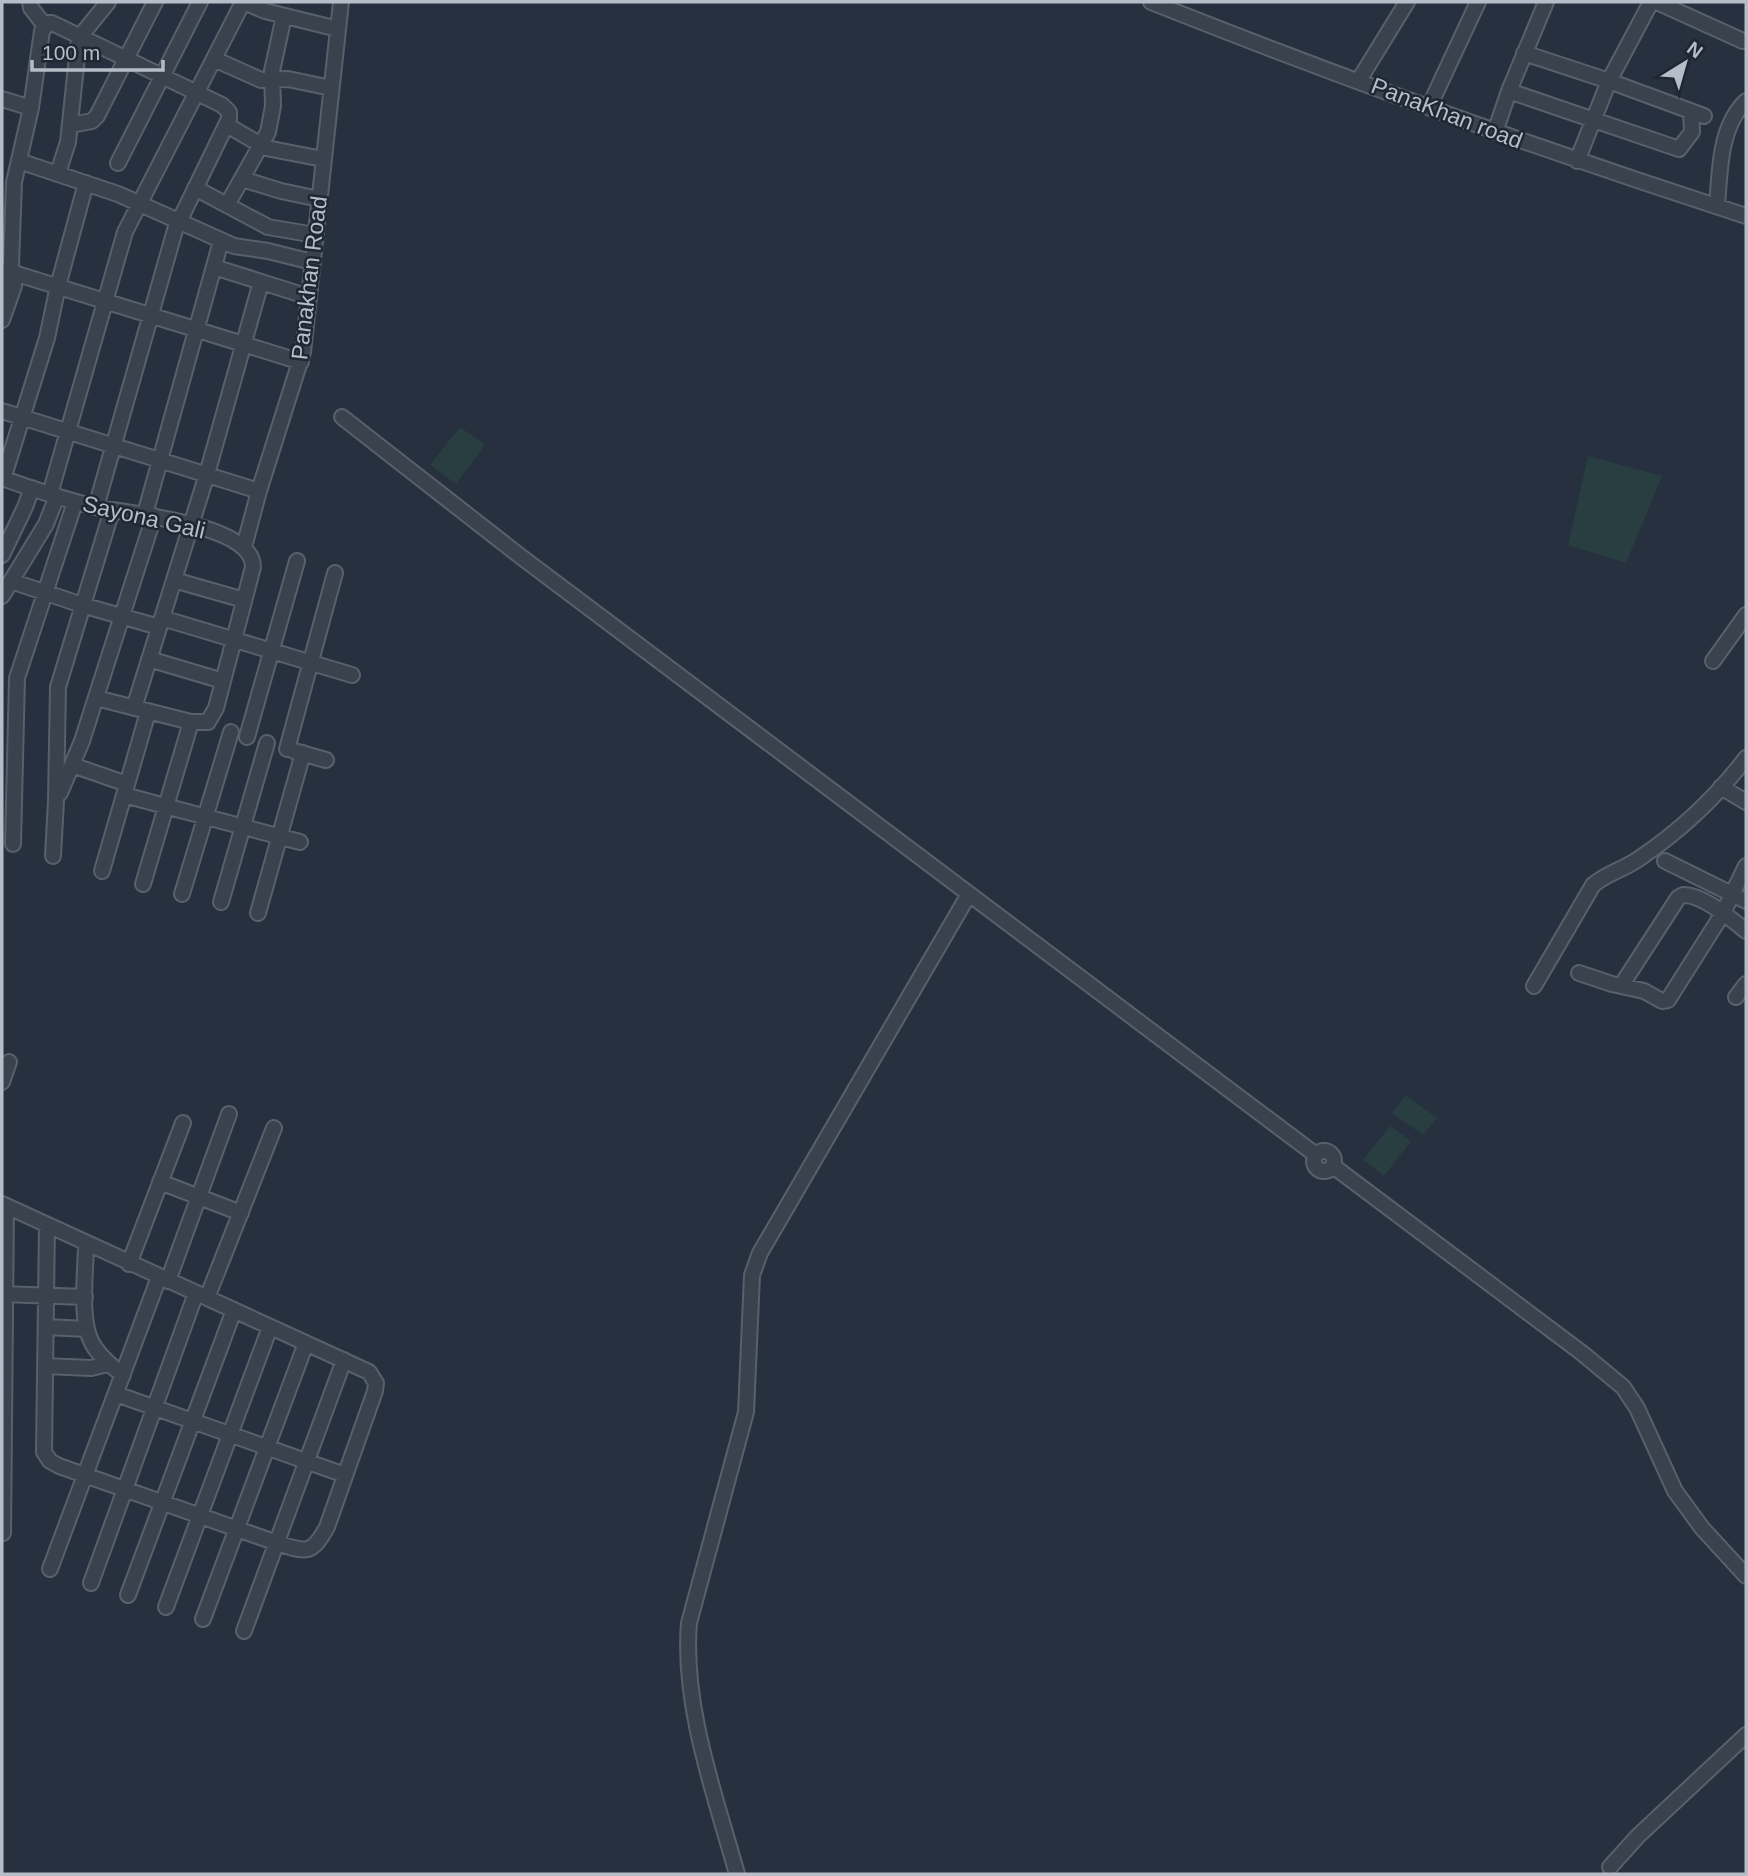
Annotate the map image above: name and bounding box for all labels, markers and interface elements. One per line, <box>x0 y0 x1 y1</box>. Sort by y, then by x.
scale bar <box>32 28 163 72</box>
north arrow <box>1650 28 1720 98</box>
text: N <box>1683 37 1707 62</box>
text: 100 m <box>42 41 100 64</box>
street label: PanaKhan road <box>1368 72 1526 154</box>
street label: Panakhan Road <box>286 195 332 361</box>
street label: Sayona Gali <box>80 490 208 544</box>

